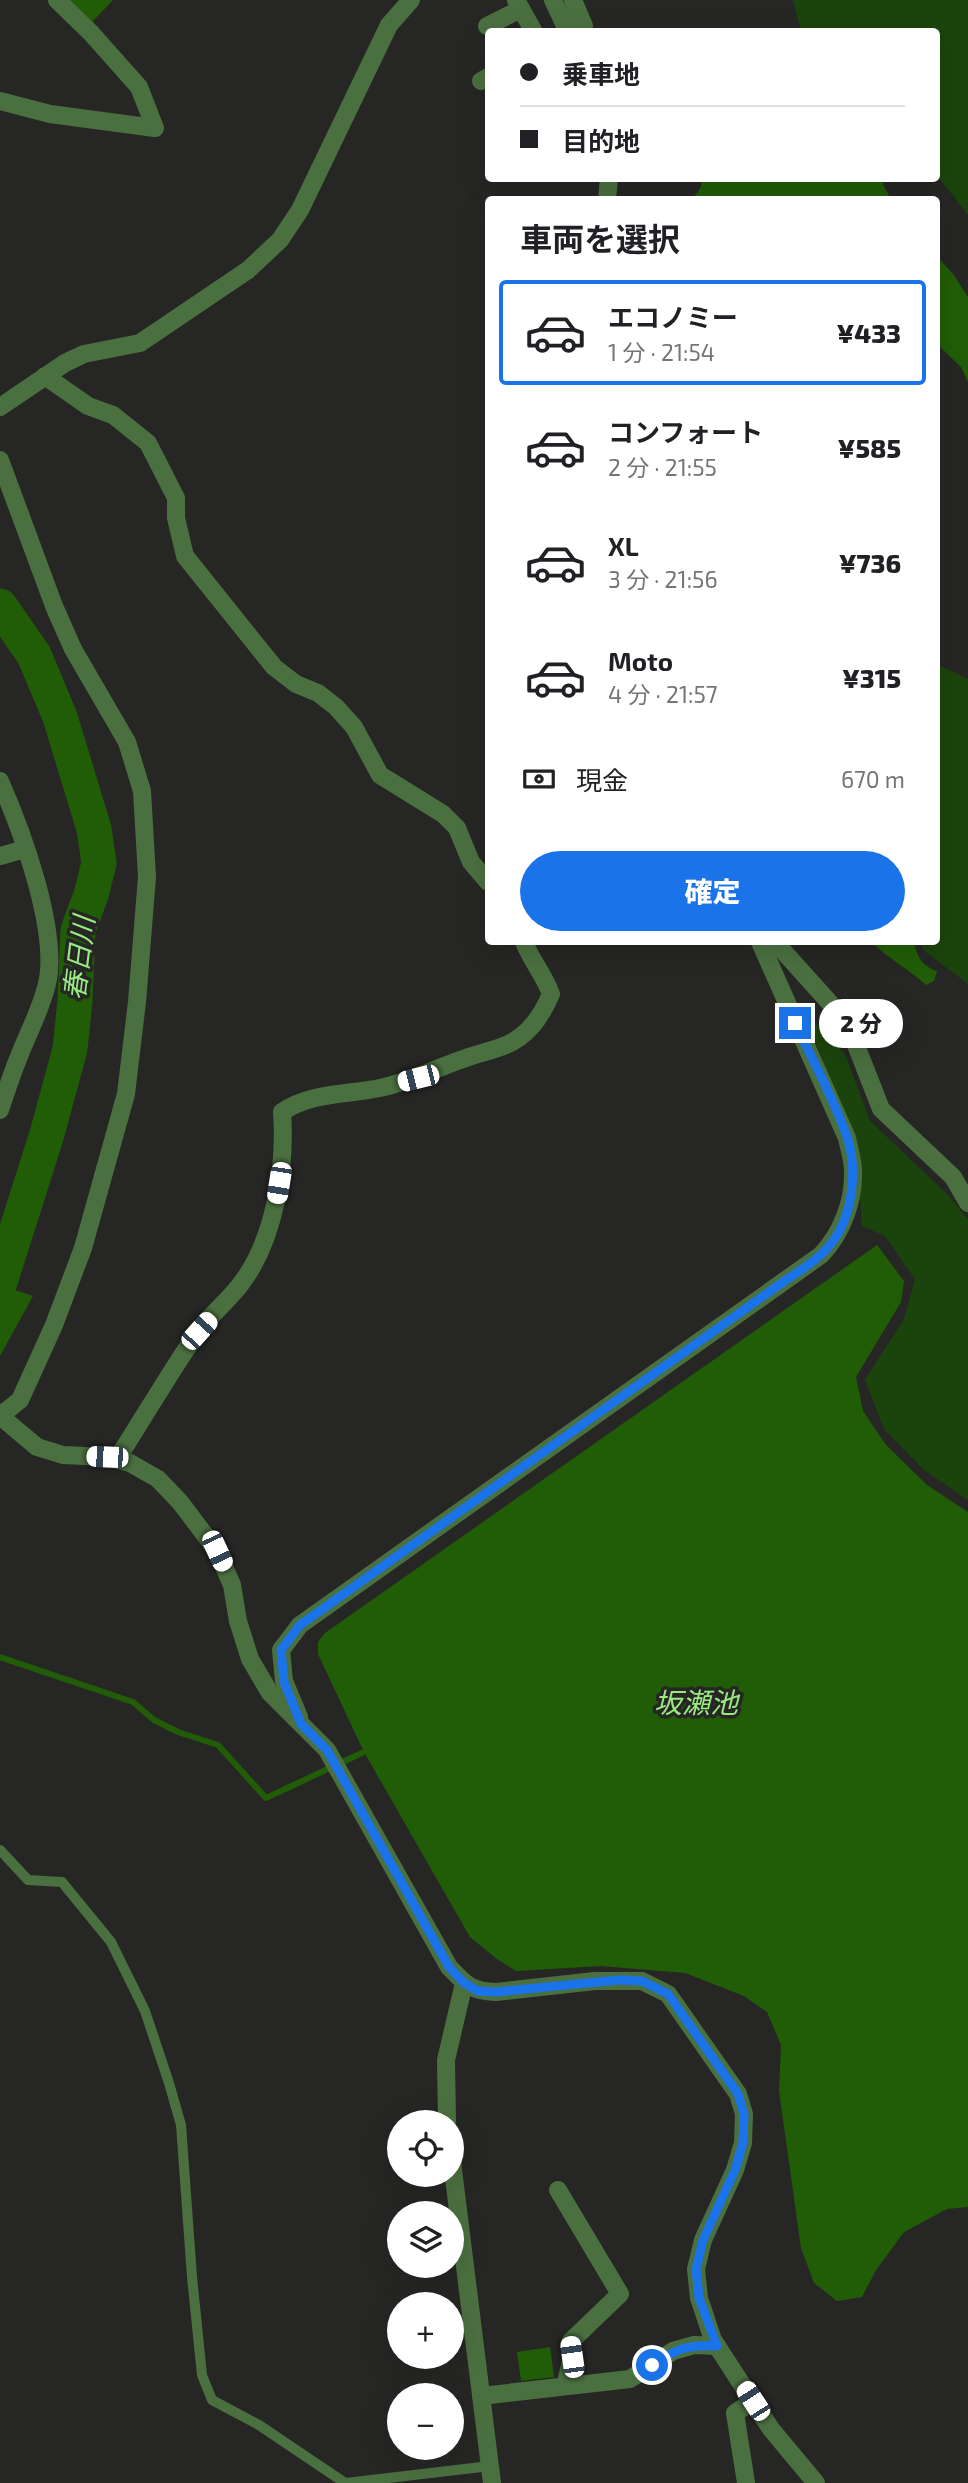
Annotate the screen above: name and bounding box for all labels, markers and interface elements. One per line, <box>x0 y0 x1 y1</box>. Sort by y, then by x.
text: 乗車地 <box>562 58 640 89</box>
text: 目的地 <box>562 125 640 156</box>
text: 車両を選択 <box>520 219 680 257</box>
icon: car <box>524 301 587 364</box>
text: エコノミー <box>608 301 738 332</box>
text: ¥433 <box>836 317 901 348</box>
text: 1 分 · 21:54 <box>608 338 715 366</box>
icon: car <box>524 416 587 479</box>
text: コンフォート <box>608 416 763 447</box>
text: ¥585 <box>837 432 901 463</box>
text: 2 分 · 21:55 <box>608 453 717 481</box>
text: XL <box>608 530 639 561</box>
icon: car <box>524 531 587 594</box>
text: ¥736 <box>839 547 901 578</box>
text: 3 分 · 21:56 <box>608 565 718 593</box>
text: Moto <box>608 645 673 676</box>
icon: car <box>524 646 587 709</box>
text: ¥315 <box>842 662 901 693</box>
text: 4 分 · 21:57 <box>608 680 718 708</box>
icon: cash <box>520 760 558 798</box>
text: 現金 <box>576 764 628 795</box>
text: 670 m <box>841 765 905 793</box>
button: 確定 <box>520 851 905 931</box>
water label: 春日川 <box>56 911 100 1002</box>
callout: 2 分 <box>820 998 903 1048</box>
route end <box>779 1007 811 1039</box>
text: 2 分 <box>840 1009 882 1037</box>
car <box>396 1063 441 1093</box>
car <box>266 1161 293 1205</box>
car <box>178 1308 221 1354</box>
car <box>86 1446 129 1468</box>
car <box>199 1528 236 1574</box>
water label: 坂瀬池 <box>654 1685 741 1719</box>
map controls <box>387 2110 464 2460</box>
button: locate <box>387 2110 464 2187</box>
button: layers <box>387 2201 464 2278</box>
button: + <box>387 2292 464 2369</box>
car <box>559 2335 586 2379</box>
route start <box>636 2349 668 2381</box>
car <box>733 2378 774 2424</box>
button: − <box>387 2383 464 2460</box>

